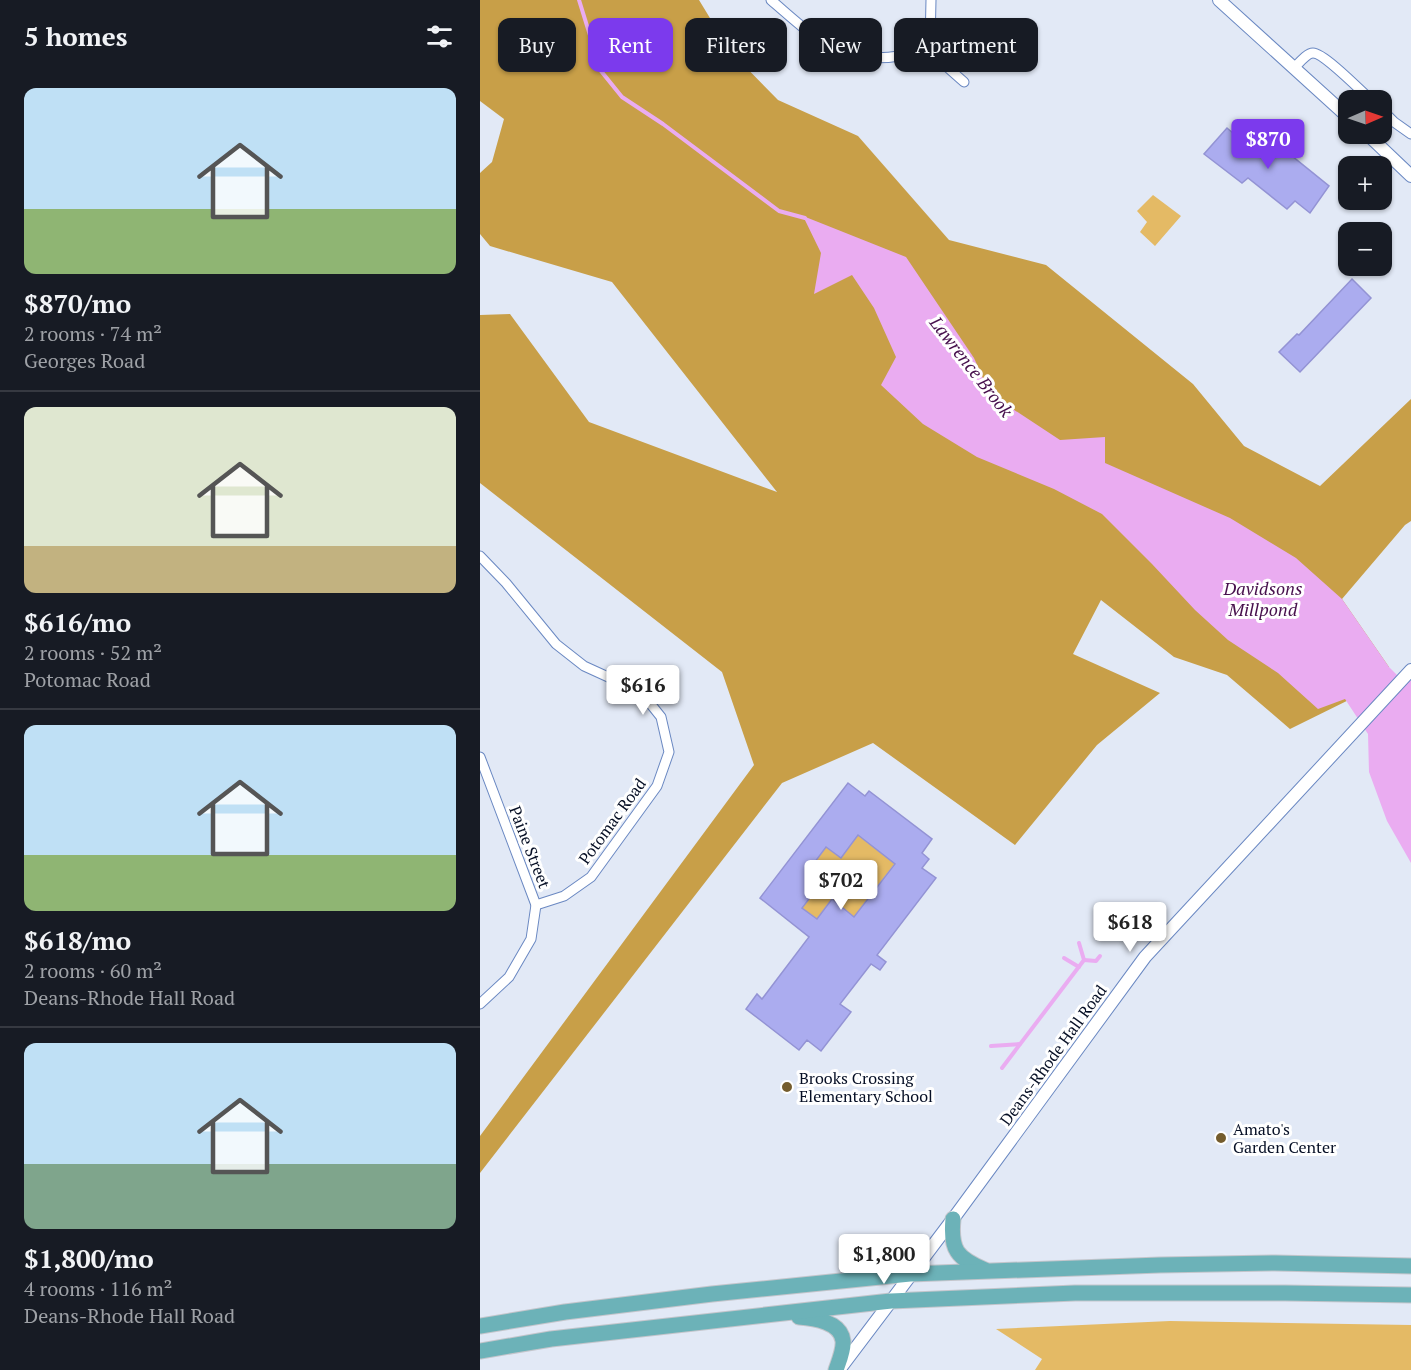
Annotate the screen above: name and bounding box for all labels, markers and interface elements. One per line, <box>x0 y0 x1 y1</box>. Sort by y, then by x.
chip: Buy <box>498 18 576 72</box>
chip: Rent <box>588 18 673 72</box>
chip: Filters <box>685 18 787 72</box>
chip: New <box>799 18 882 72</box>
chip: Apartment <box>894 18 1038 72</box>
text: 5 homes <box>24 19 128 53</box>
icon: filters <box>423 20 456 53</box>
north arrow <box>1338 90 1392 144</box>
map controls <box>1338 90 1392 276</box>
pin: $870 <box>1232 119 1304 170</box>
text: $870 <box>1245 125 1291 152</box>
icon: home <box>186 127 294 235</box>
button: + <box>1338 156 1392 210</box>
button: − <box>1338 222 1392 276</box>
text: $870/mo <box>24 286 131 320</box>
water label: Lawrence Brook <box>924 310 1019 422</box>
text: 2 rooms · 74 m² <box>24 320 162 347</box>
text: Georges Road <box>24 347 145 374</box>
icon: home <box>186 446 294 554</box>
water label: Davidsons Millpond <box>1222 576 1303 621</box>
text: $616/mo <box>24 605 131 639</box>
text: 2 rooms · 52 m² <box>24 639 162 666</box>
pin: $616 <box>607 665 679 716</box>
text: Potomac Road <box>24 666 151 693</box>
text: $616 <box>620 671 666 698</box>
icon: home <box>186 764 294 872</box>
street label: Potomac Road <box>573 773 651 869</box>
street label: Paine Street <box>504 803 556 891</box>
pin: $702 <box>805 860 877 911</box>
text: $702 <box>818 866 864 893</box>
pin: $618 <box>1094 902 1166 953</box>
text: $618 <box>1107 908 1153 935</box>
text: $618/mo <box>24 923 131 957</box>
text: 2 rooms · 60 m² <box>24 957 162 984</box>
street label: Deans-Rhode Hall Road <box>994 980 1112 1130</box>
text: Deans-Rhode Hall Road <box>24 984 235 1011</box>
place label: Brooks Crossing Elementary School <box>799 1067 933 1107</box>
marker: Brooks Crossing Elementary School <box>780 1080 794 1094</box>
icon: home <box>186 1082 294 1190</box>
place label: Amato's Garden Center <box>1233 1118 1337 1158</box>
marker: Amato's Garden Center <box>1214 1131 1228 1145</box>
pin: $1,800 <box>835 1234 933 1285</box>
text: $1,800 <box>853 1240 915 1267</box>
text: $1,800/mo <box>24 1241 154 1275</box>
text: 4 rooms · 116 m² <box>24 1275 172 1302</box>
text: Deans-Rhode Hall Road <box>24 1302 235 1329</box>

